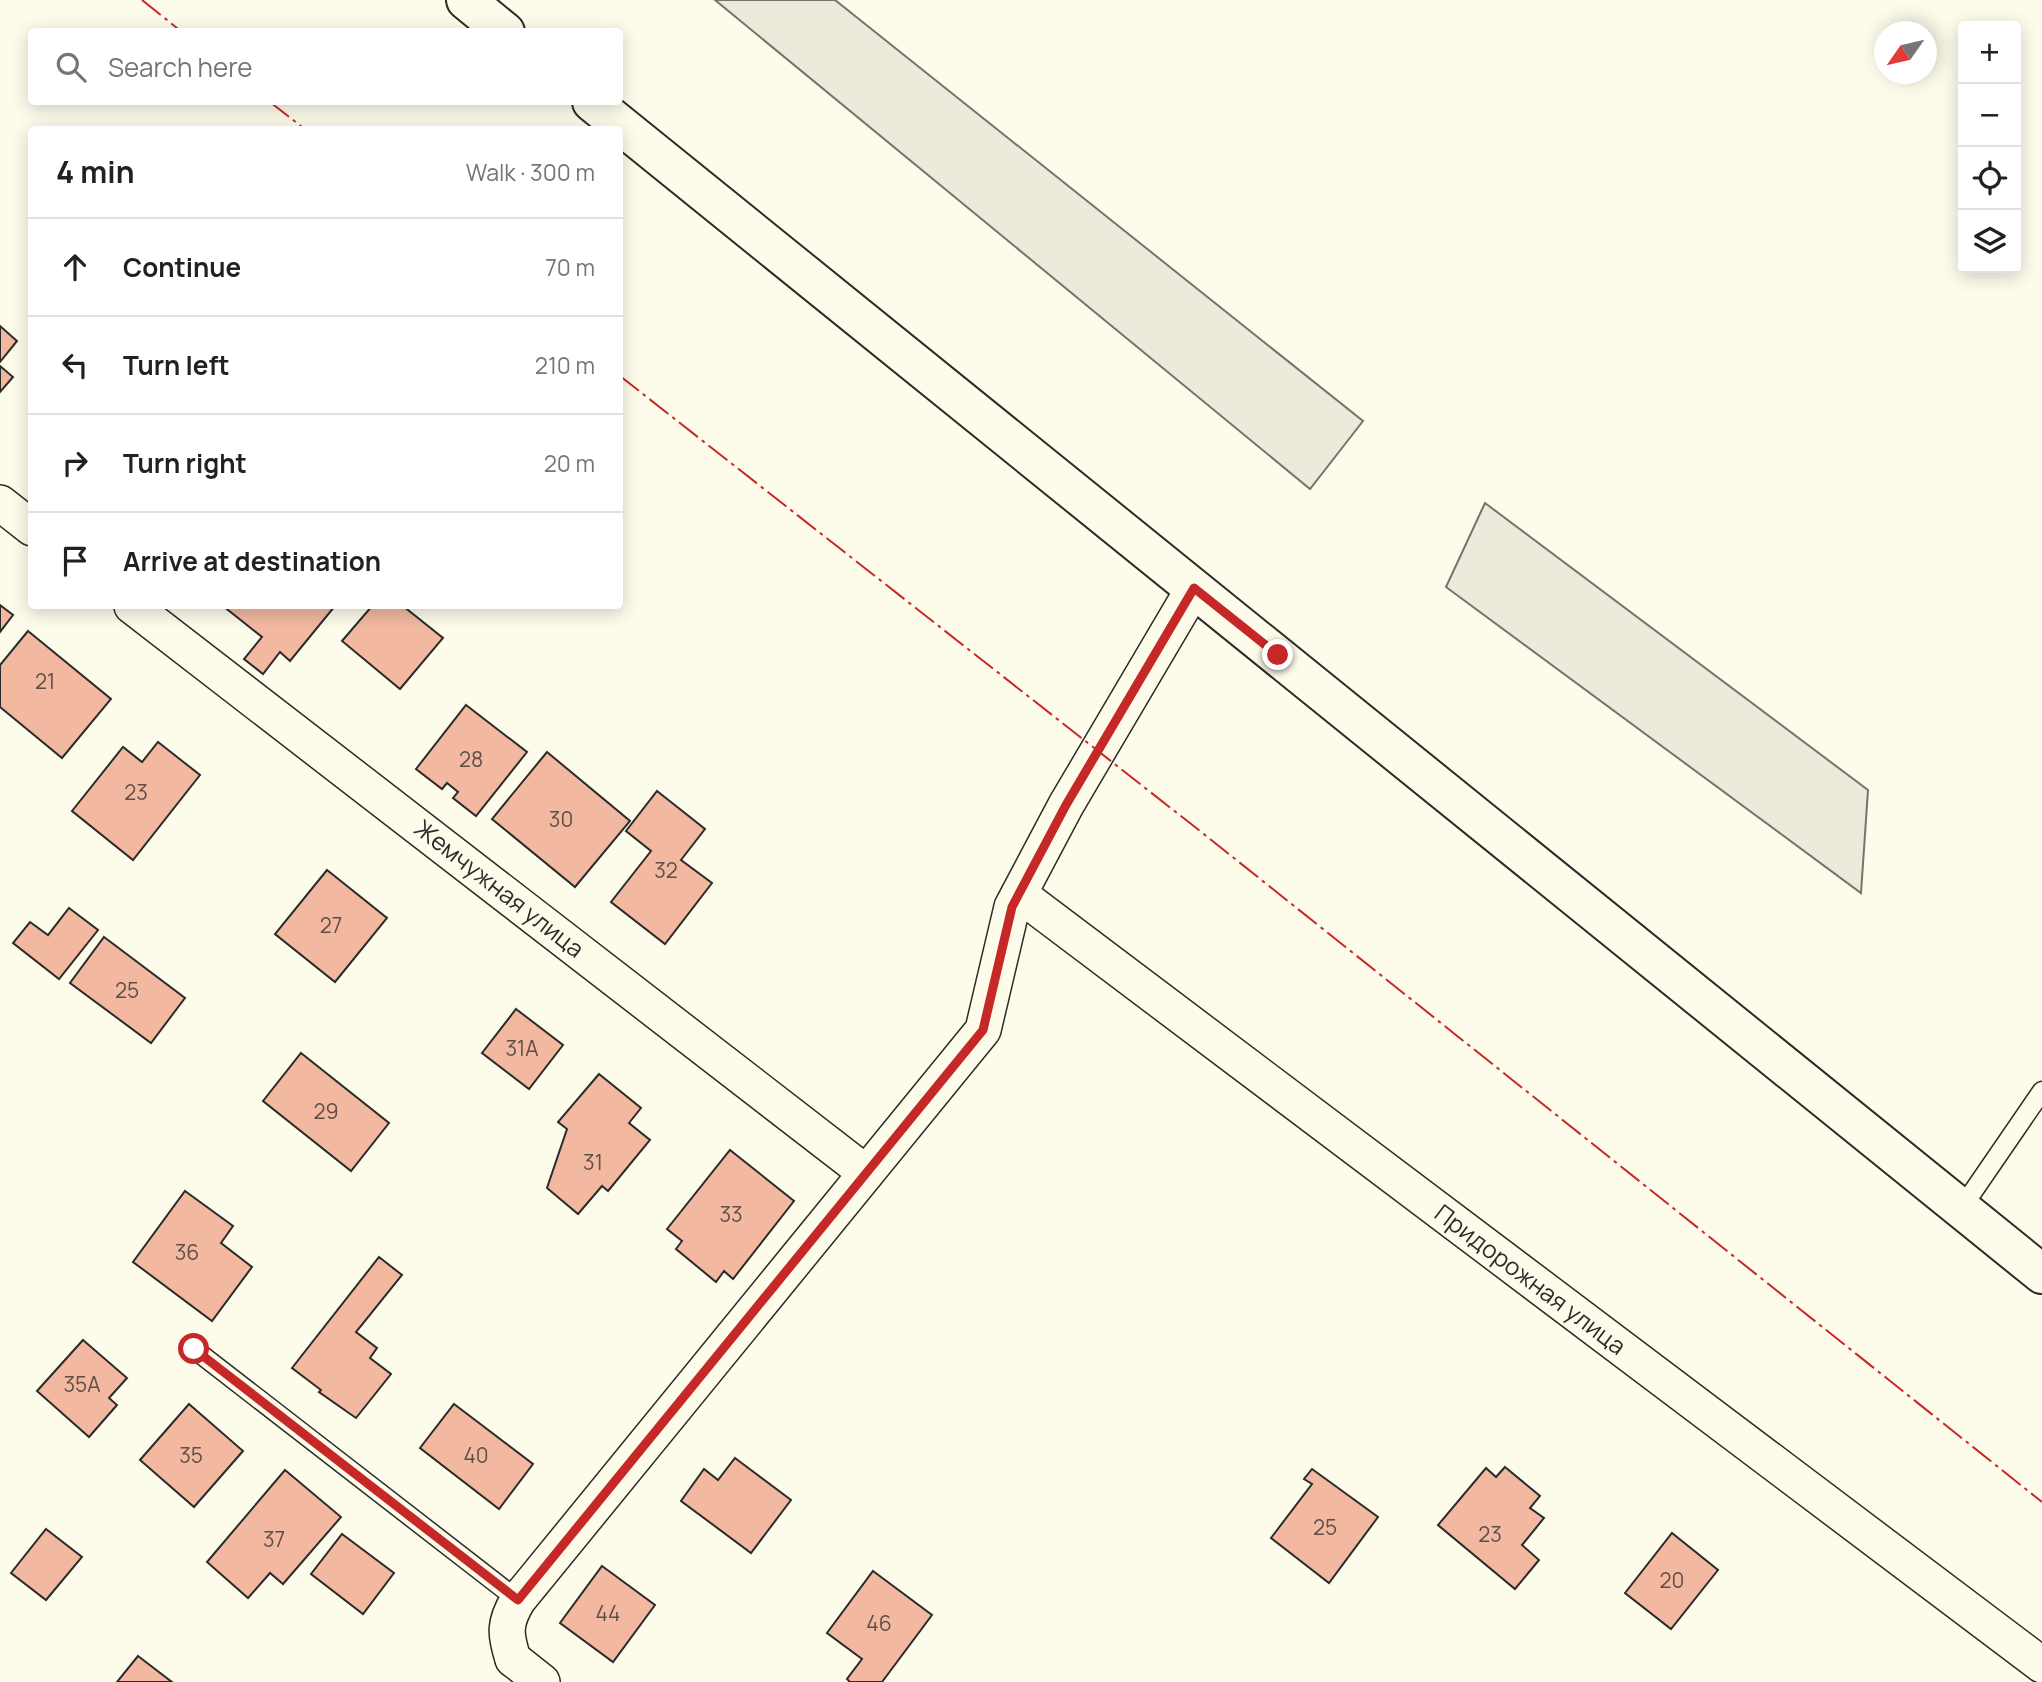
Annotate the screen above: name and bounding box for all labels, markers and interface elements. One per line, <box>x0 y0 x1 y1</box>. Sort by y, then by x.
north arrow <box>1874 21 1937 84</box>
map controls <box>1958 21 2021 273</box>
button: + <box>1958 21 2021 84</box>
search box <box>28 28 623 105</box>
icon: search <box>52 48 90 86</box>
text: Search here <box>108 49 253 85</box>
button: − <box>1958 84 2021 147</box>
button: locate <box>1958 147 2021 210</box>
text: 4 min <box>56 151 134 192</box>
text: Walk · 300 m <box>466 156 595 188</box>
button: layers <box>1958 210 2021 273</box>
icon: ahead <box>56 248 94 286</box>
text: Continue <box>123 249 241 285</box>
text: 70 m <box>545 251 595 283</box>
icon: left <box>56 346 94 384</box>
text: Turn left <box>123 347 230 383</box>
text: 210 m <box>535 349 595 381</box>
icon: right <box>56 444 94 482</box>
text: Turn right <box>123 445 247 481</box>
text: 20 m <box>544 447 595 479</box>
icon: arrive <box>56 542 94 580</box>
text: Arrive at destination <box>123 543 381 579</box>
route end <box>1262 639 1293 670</box>
house number: 21 <box>35 667 55 695</box>
house number: 28 <box>459 745 483 773</box>
house number: 23 <box>124 778 148 806</box>
house number: 30 <box>549 805 573 833</box>
street label: Жемчужная улица <box>408 811 592 964</box>
house number: 32 <box>654 856 678 884</box>
house number: 27 <box>320 911 342 939</box>
house number: 25 <box>115 976 139 1004</box>
house number: 31А <box>505 1034 539 1062</box>
house number: 29 <box>313 1097 339 1125</box>
house number: 31 <box>583 1148 603 1176</box>
street label: Придорожная улица <box>1429 1196 1633 1362</box>
house number: 33 <box>719 1200 743 1228</box>
house number: 36 <box>175 1238 199 1266</box>
route start <box>178 1333 209 1364</box>
house number: 35А <box>63 1370 101 1398</box>
house number: 35 <box>179 1441 203 1469</box>
house number: 40 <box>463 1441 489 1469</box>
house number: 25 <box>1313 1513 1337 1541</box>
house number: 23 <box>1478 1520 1502 1548</box>
house number: 37 <box>263 1525 285 1553</box>
house number: 20 <box>1660 1566 1684 1594</box>
house number: 44 <box>596 1599 620 1627</box>
house number: 46 <box>866 1609 892 1637</box>

